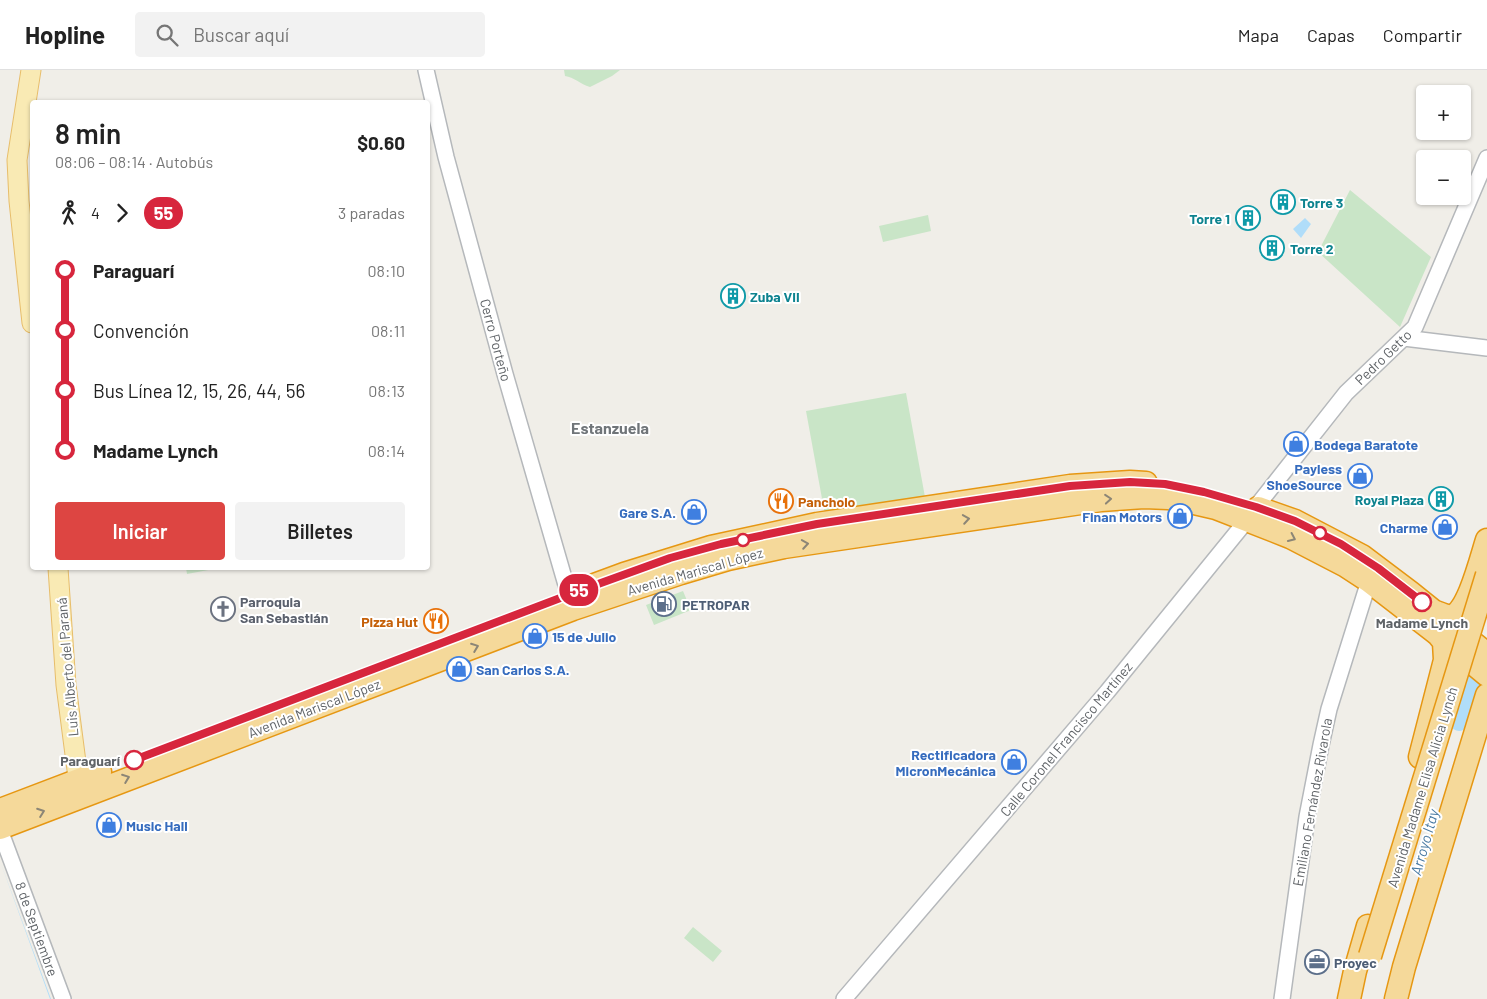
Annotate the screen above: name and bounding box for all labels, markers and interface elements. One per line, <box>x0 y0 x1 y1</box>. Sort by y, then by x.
search box <box>135 12 485 57</box>
text: Hopline <box>25 20 105 49</box>
icon: search <box>153 21 181 49</box>
text: Buscar aquí <box>193 23 289 46</box>
text: Mapa <box>1238 24 1279 46</box>
text: Capas <box>1307 24 1355 46</box>
text: Compartir <box>1383 24 1462 46</box>
map controls <box>1416 85 1471 205</box>
button: + <box>1416 85 1471 140</box>
text: 8 min <box>55 116 121 150</box>
text: $0.60 <box>357 131 405 154</box>
button: − <box>1416 150 1471 205</box>
text: 08:06 – 08:14 · Autobús <box>55 152 213 171</box>
building icon: Torre 3 <box>1270 189 1296 215</box>
place label: Torre 3 <box>1300 194 1343 211</box>
icon: walk <box>55 199 83 227</box>
icon: forward <box>108 199 136 227</box>
text: 55 <box>154 202 173 224</box>
text: 4 <box>91 203 100 222</box>
text: 3 paradas <box>338 203 405 222</box>
building icon: Torre 1 <box>1235 205 1261 231</box>
place label: Torre 1 <box>1189 210 1230 227</box>
building icon: Torre 2 <box>1259 235 1285 261</box>
place label: Torre 2 <box>1290 240 1334 257</box>
text: Paraguarí <box>93 259 174 282</box>
text: 08:10 <box>368 261 405 280</box>
building icon: Zuba VII <box>720 283 746 309</box>
place label: Zuba VII <box>750 288 800 305</box>
street label: Cerro Porteño <box>477 297 515 383</box>
text: Convención <box>93 319 189 342</box>
text: 08:11 <box>371 321 405 340</box>
street label: Pedro Getto <box>1351 326 1415 388</box>
text: Bus Línea 12, 15, 26, 44, 56 <box>93 379 305 402</box>
text: 08:13 <box>368 381 405 400</box>
district label: Estanzuela <box>571 418 649 437</box>
shop icon: Bodega Baratote <box>1283 431 1309 457</box>
place label: Bodega Baratote <box>1314 436 1419 453</box>
text: Madame Lynch <box>93 439 218 462</box>
text: 08:14 <box>368 441 405 460</box>
place label: Payless ShoeSource <box>1267 460 1342 493</box>
shop icon: Payless ShoeSource <box>1347 463 1373 489</box>
building icon: Royal Plaza <box>1428 486 1454 512</box>
restaurant icon: Pancholo <box>768 488 794 514</box>
place label: Royal Plaza <box>1355 491 1424 508</box>
place label: Pancholo <box>798 493 856 510</box>
one-way arrow <box>1104 494 1112 505</box>
shop icon: Gare S.A. <box>681 499 707 525</box>
button: Iniciar <box>55 502 225 560</box>
button: Billetes <box>235 502 405 560</box>
shop icon: Finan Motors <box>1167 503 1193 529</box>
place label: Gare S.A. <box>619 504 676 521</box>
place label: Finan Motors <box>1082 508 1162 525</box>
shop icon: Charme <box>1432 514 1458 540</box>
one-way arrow <box>961 515 970 525</box>
place label: Charme <box>1380 519 1428 536</box>
unlabelled marker <box>1313 526 1327 540</box>
one-way arrow <box>1287 531 1296 542</box>
unlabelled marker <box>736 533 750 547</box>
one-way arrow <box>801 539 809 549</box>
street label: Avenida Mariscal López <box>625 543 765 599</box>
line badge: 55 <box>556 574 602 606</box>
text: 55 <box>569 579 589 601</box>
fuel station icon: PETROPAR <box>651 591 677 617</box>
marker: Madame Lynch <box>1412 592 1432 612</box>
place label: Parroquia San Sebastián <box>240 593 328 626</box>
church icon: Parroquia San Sebastián <box>210 596 236 622</box>
place label: PETROPAR <box>682 596 750 613</box>
street label: Luis Alberto del Paraná <box>52 597 82 737</box>
restaurant icon: Pizza Hut <box>423 608 449 634</box>
place label: Pizza Hut <box>361 613 418 630</box>
place label: Madame Lynch <box>1376 614 1468 631</box>
shop icon: 15 de Julio <box>522 623 548 649</box>
place label: 15 de Julio <box>552 628 616 645</box>
one-way arrow <box>470 643 479 653</box>
shop icon: San Carlos S.A. <box>446 656 472 682</box>
street label: Calle Coronel Francisco Martínez <box>996 658 1136 820</box>
place label: San Carlos S.A. <box>476 661 570 678</box>
street label: Avenida Mariscal López <box>245 675 383 741</box>
street label: Avenida Madame Elisa Alicia Lynch <box>1383 685 1461 889</box>
street label: Emiliano Fernández Rivarola <box>1289 717 1335 887</box>
place label: Rectificadora MicronMecánica <box>896 746 996 779</box>
shop icon: Rectificadora MicronMecánica <box>1001 749 1027 775</box>
marker: Paraguarí <box>124 750 144 770</box>
place label: Paraguarí <box>60 752 121 769</box>
one-way arrow <box>122 774 130 784</box>
water label: Arroyo Itay <box>1406 806 1442 877</box>
one-way arrow <box>36 808 45 818</box>
shop icon: Music Hall <box>96 812 122 838</box>
place label: Music Hall <box>126 817 188 834</box>
street label: 8 de Septiembre <box>12 879 62 979</box>
office icon: Proyec <box>1304 949 1330 975</box>
place label: Proyec <box>1334 954 1377 971</box>

